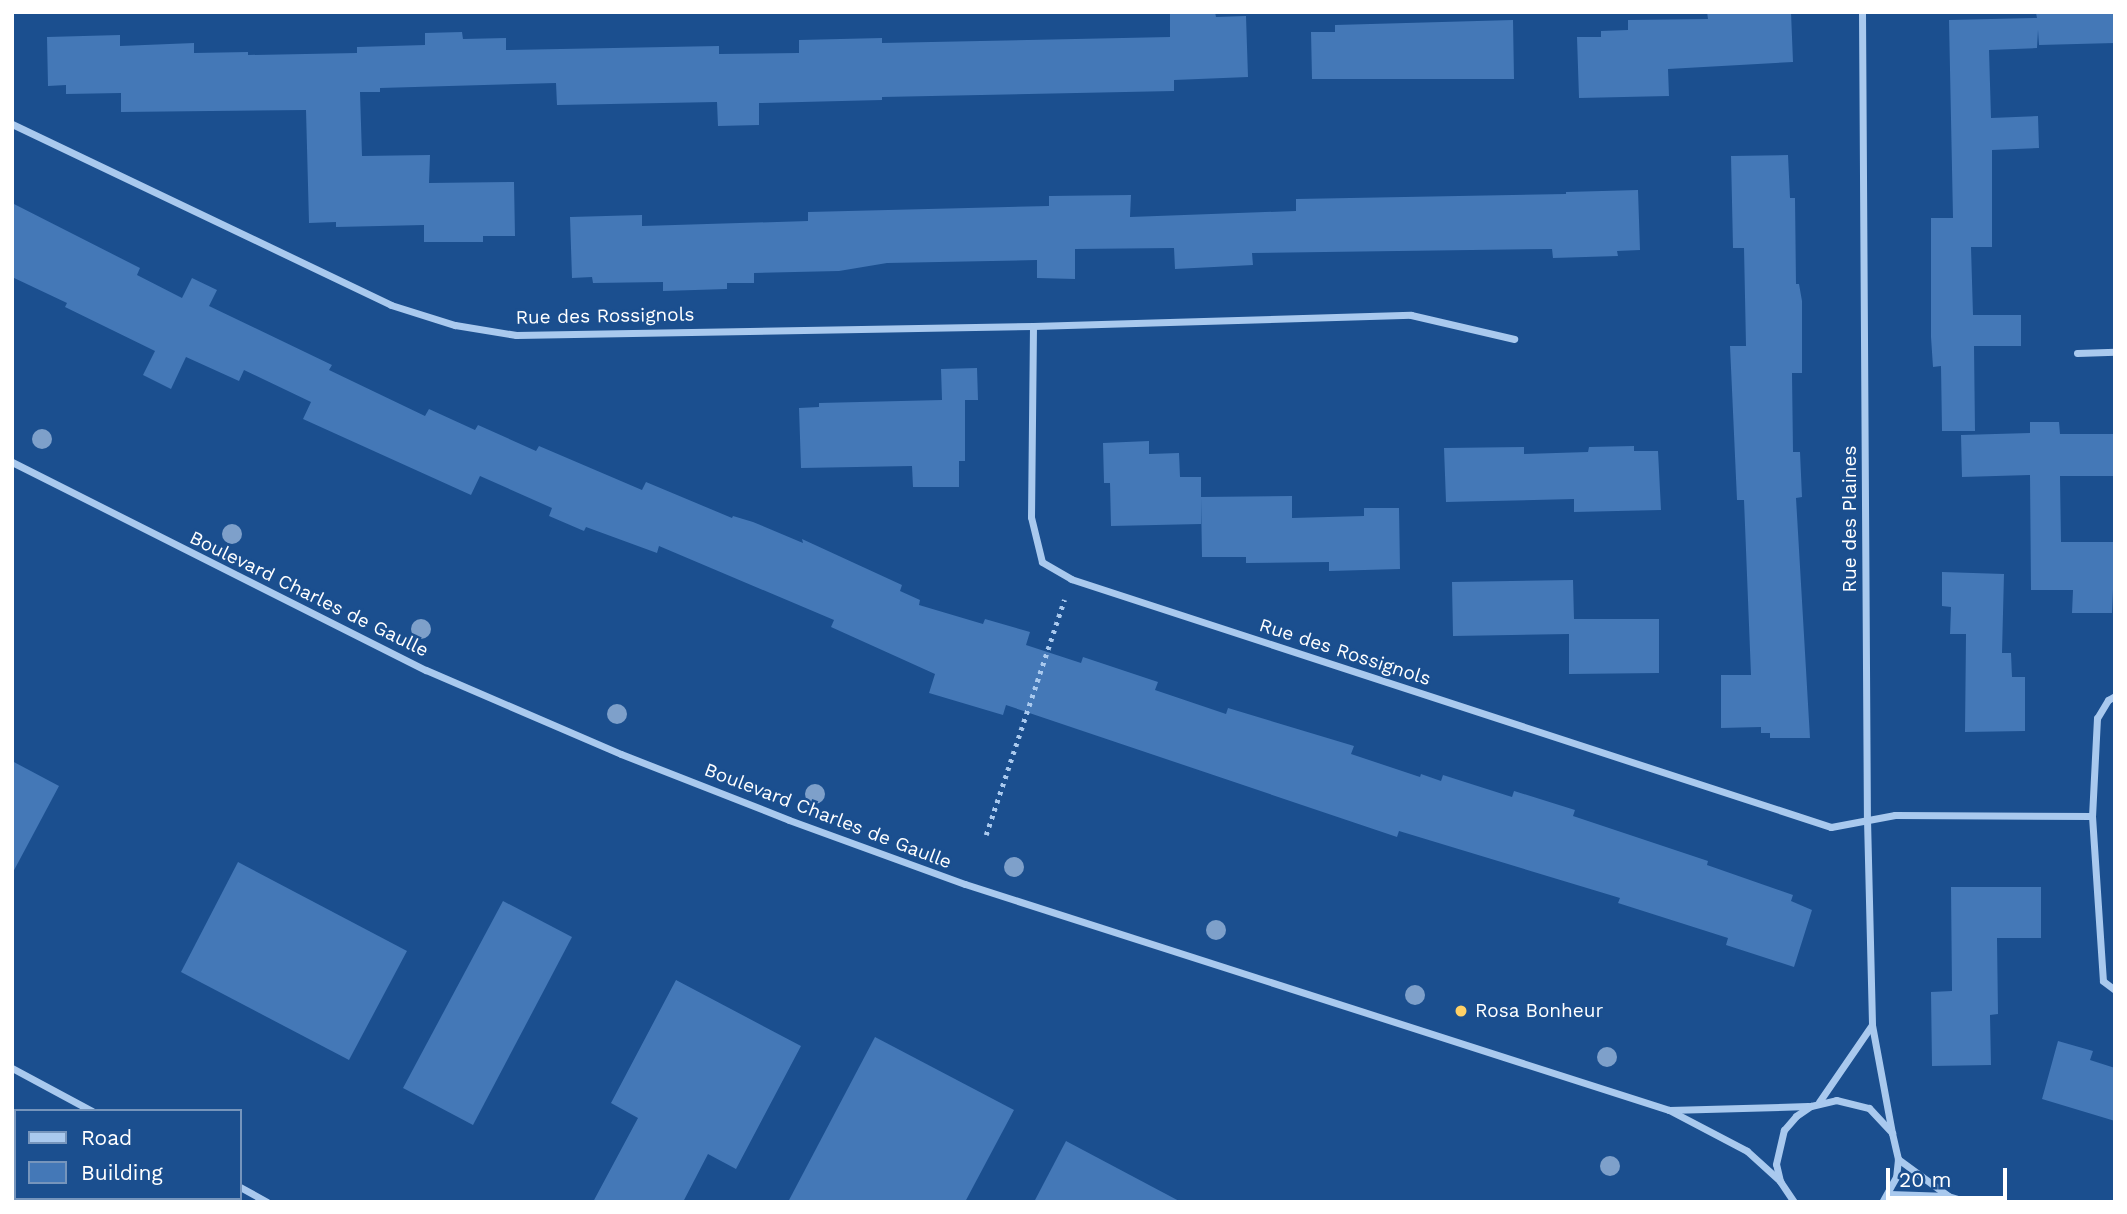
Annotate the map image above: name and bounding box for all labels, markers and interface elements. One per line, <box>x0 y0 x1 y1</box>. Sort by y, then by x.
street label: Rue des Rossignols <box>515 303 695 329</box>
street label: Rue des Plaines <box>1839 446 1861 592</box>
street label: Boulevard Charles de Gaulle <box>186 526 432 662</box>
street label: Rue des Rossignols <box>1256 614 1434 690</box>
street label: Boulevard Charles de Gaulle <box>701 758 955 874</box>
place label: Rosa Bonheur <box>1475 1000 1604 1022</box>
marker: Rosa Bonheur <box>1453 1003 1469 1019</box>
legend <box>14 1109 242 1200</box>
text: Road <box>81 1125 132 1150</box>
scale bar <box>1889 1154 2010 1198</box>
text: Building <box>81 1160 163 1185</box>
text: 20 m <box>1899 1167 1951 1192</box>

